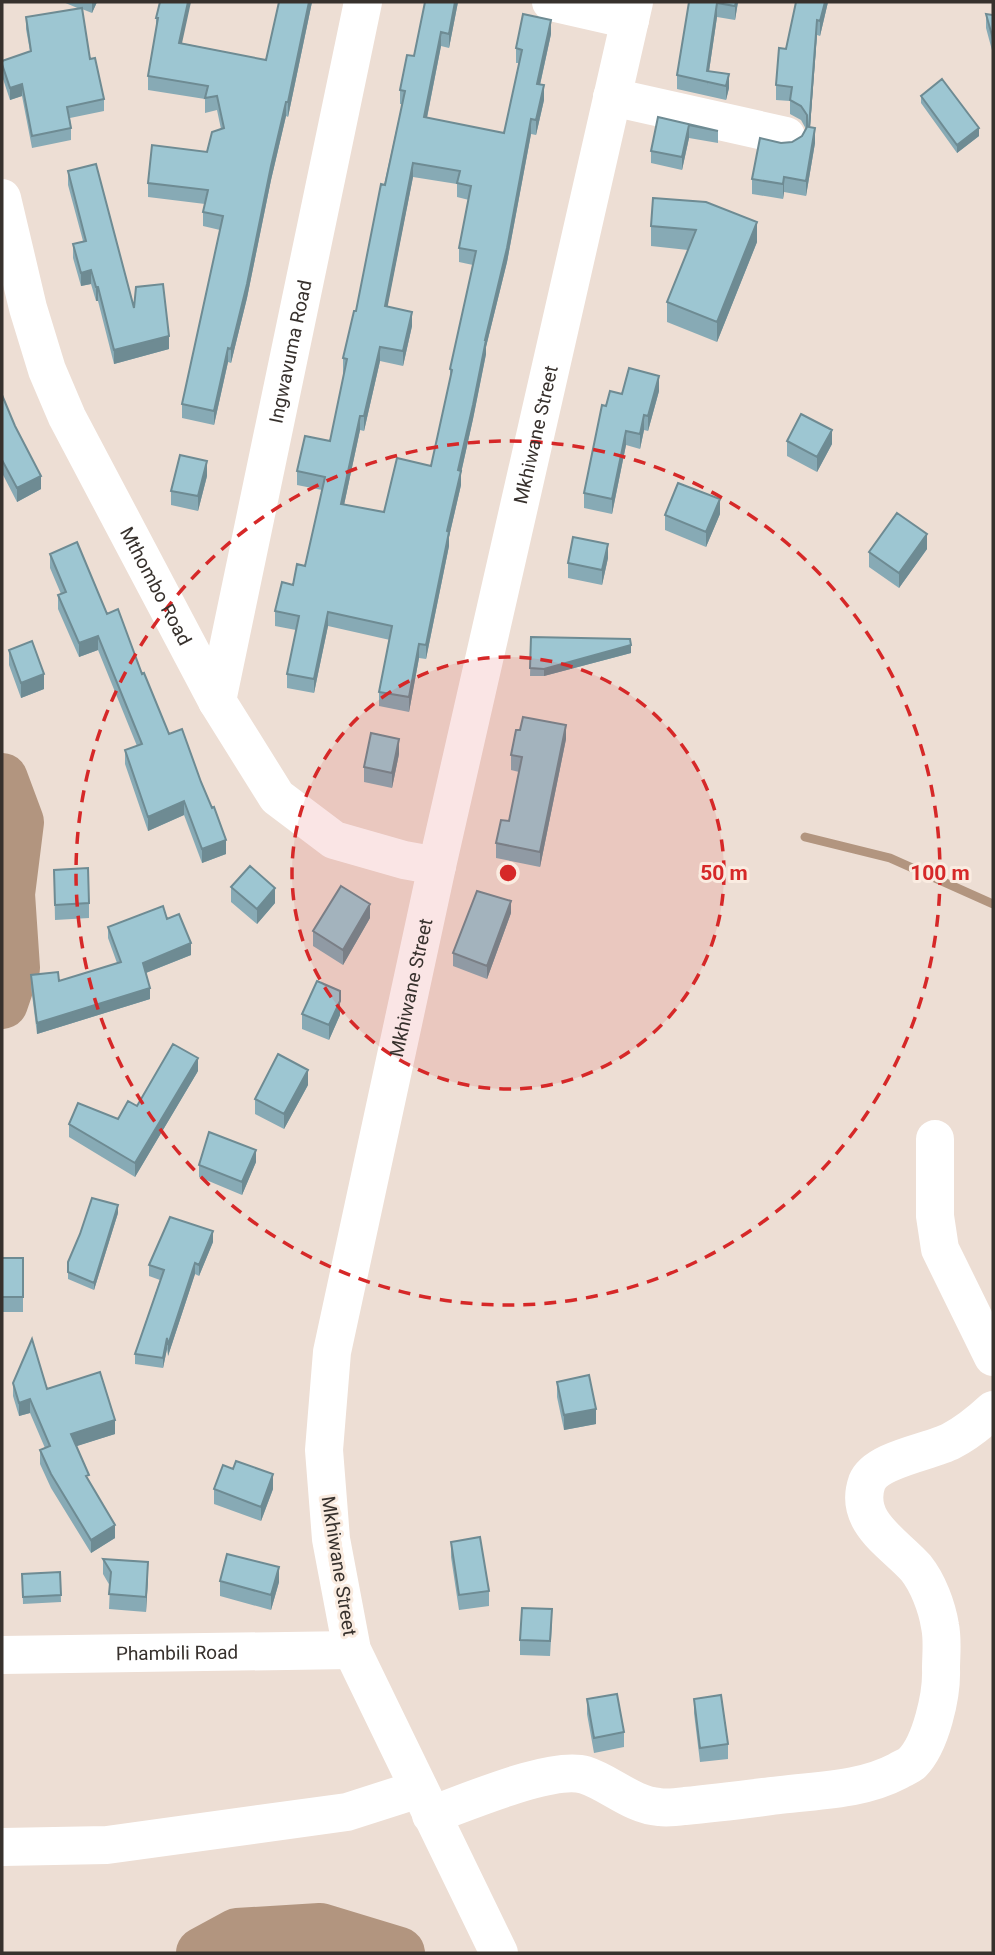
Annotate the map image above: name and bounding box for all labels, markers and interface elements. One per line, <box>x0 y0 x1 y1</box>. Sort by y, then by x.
street label: Ingwavuma Road <box>264 278 316 425</box>
street label: Mkhiwane Street <box>508 363 562 506</box>
street label: Mthombo Road <box>116 523 197 649</box>
centre of rings <box>496 861 520 885</box>
text: 50 m <box>700 861 748 885</box>
text: 100 m <box>910 861 970 885</box>
street label: Mkhiwane Street <box>385 916 437 1059</box>
street label: Mkhiwane Street <box>317 1494 361 1638</box>
street label: Phambili Road <box>116 1640 238 1665</box>

